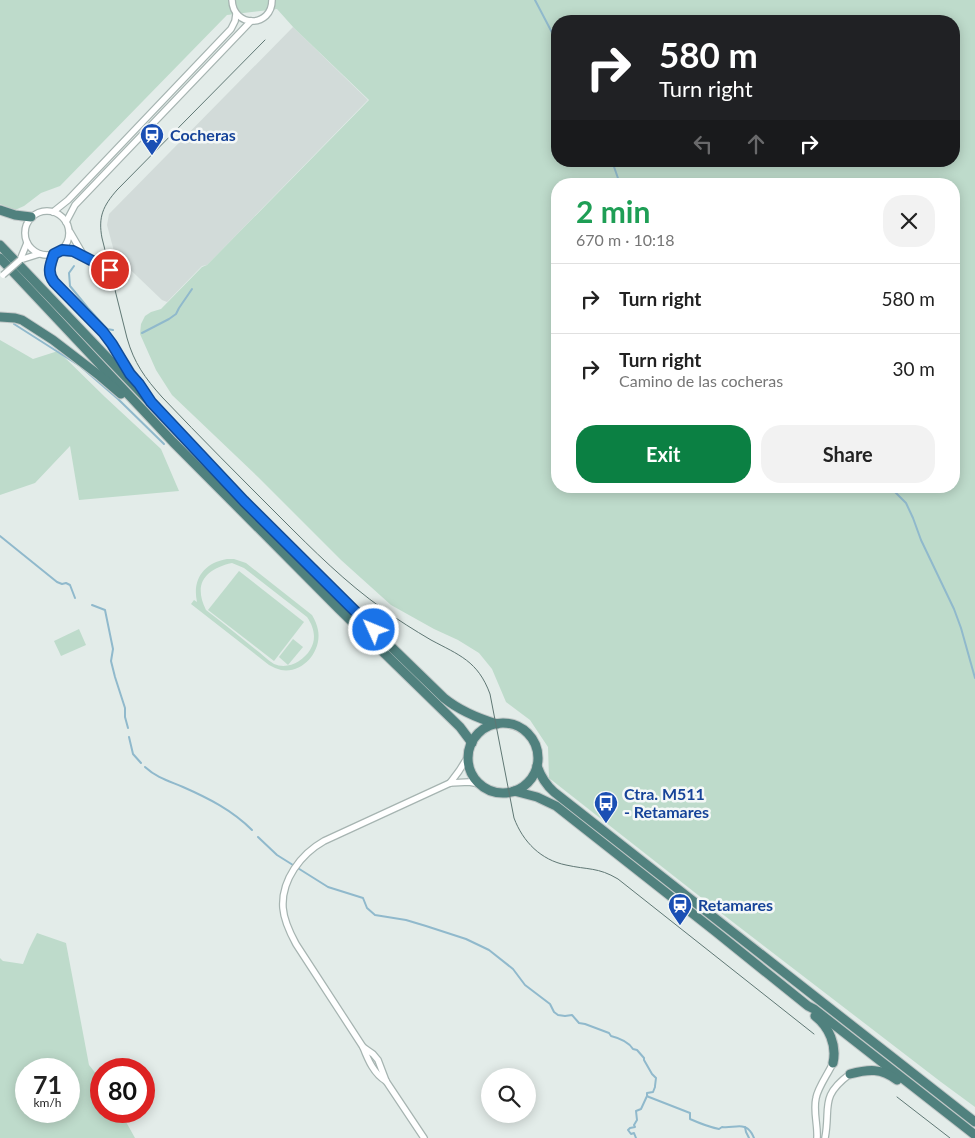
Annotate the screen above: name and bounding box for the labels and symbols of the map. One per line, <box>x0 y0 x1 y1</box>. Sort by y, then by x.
station icon: Cocheras <box>139 122 165 156</box>
place label: Cocheras <box>170 125 236 144</box>
pin <box>89 249 131 291</box>
position arrow <box>347 603 399 655</box>
place label: Ctra. M511 - Retamares <box>624 784 709 821</box>
bus stop icon: Ctra. M511 - Retamares <box>593 790 619 824</box>
station icon: Retamares <box>667 892 693 926</box>
place label: Retamares <box>698 895 773 914</box>
speed limit sign: 80 <box>90 1058 155 1123</box>

